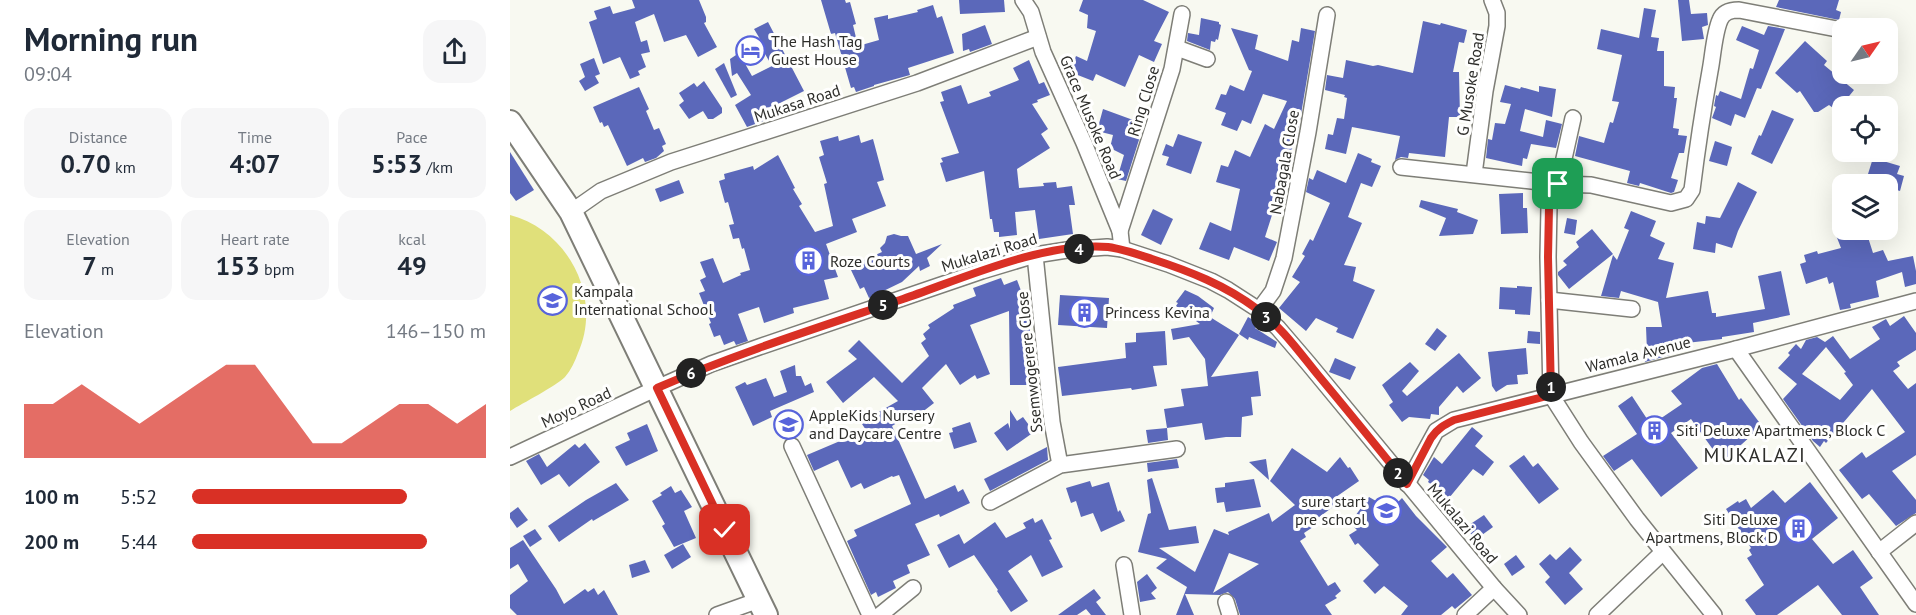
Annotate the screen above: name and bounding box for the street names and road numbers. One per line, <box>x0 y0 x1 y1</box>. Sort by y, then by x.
street label: G Musoke Road <box>1452 31 1488 137</box>
street label: Grace Musoke Road <box>1056 52 1126 182</box>
street label: Ring Close <box>1123 63 1163 139</box>
street label: Mukasa Road <box>751 80 843 126</box>
street label: Nabagala Close <box>1265 108 1303 216</box>
street label: Mukalazi Road <box>939 228 1039 276</box>
street label: Ssemwogerere Close <box>1012 290 1046 434</box>
street label: Wamala Avenue <box>1583 331 1693 377</box>
street label: Moyo Road <box>538 382 614 432</box>
street label: Mukalazi Road <box>1423 479 1503 567</box>

